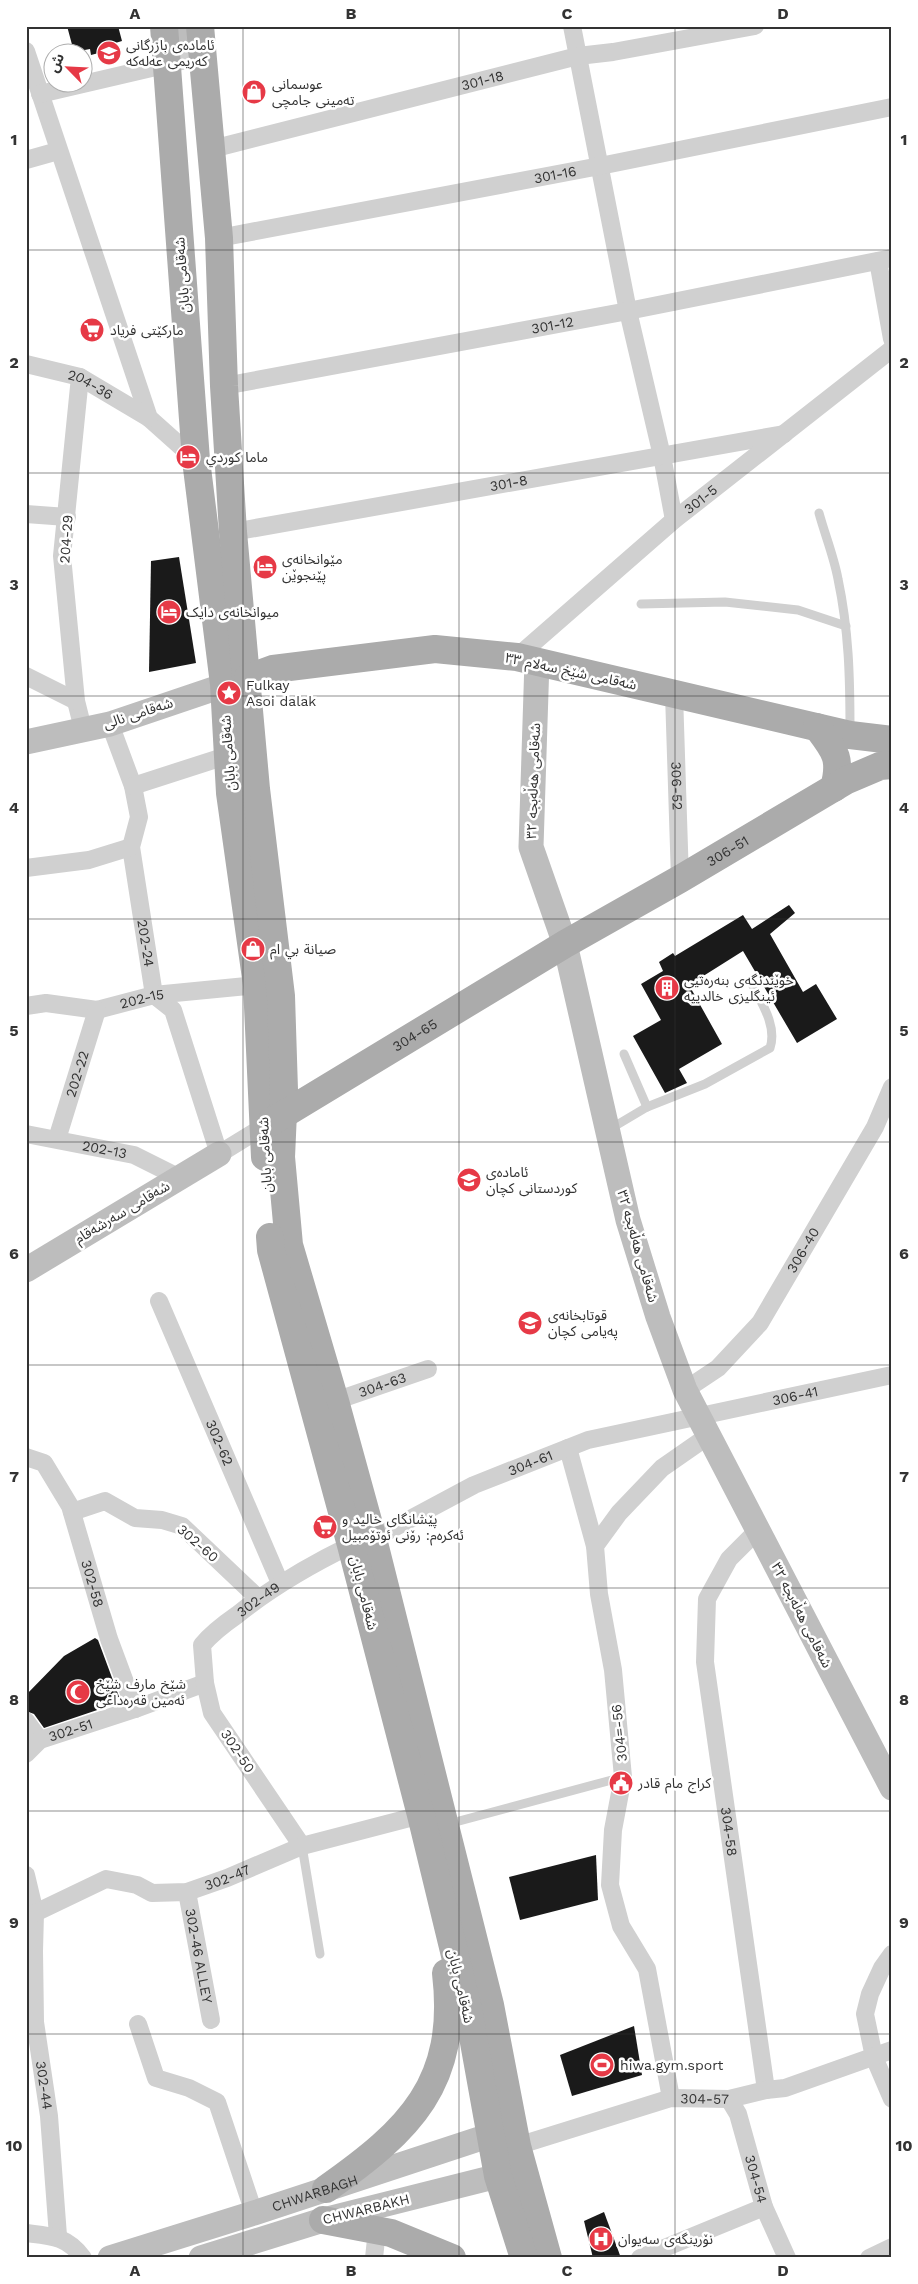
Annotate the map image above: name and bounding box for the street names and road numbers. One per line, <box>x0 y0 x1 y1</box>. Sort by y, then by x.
street label: 301-18 <box>460 67 505 93</box>
street label: 301-16 <box>532 163 578 186</box>
street label: شەقامی بابان <box>171 237 194 313</box>
street label: 301-12 <box>530 313 575 337</box>
street label: 204-36 <box>66 366 116 403</box>
street label: 301-8 <box>489 472 529 494</box>
street label: 301-5 <box>681 481 720 517</box>
street label: 204-29 <box>56 514 76 564</box>
street label: شەقامی شێخ سەلام ٣٣ <box>503 649 638 696</box>
street label: شەقامی نالی <box>101 694 175 733</box>
street label: شەقامی بابان <box>217 715 240 791</box>
street label: شەقامی هەڵەبجە ٣٢ <box>521 723 544 839</box>
street label: 306-52 <box>668 761 686 811</box>
street label: 306-51 <box>704 832 751 869</box>
street label: 202-24 <box>134 918 158 968</box>
street label: 202-15 <box>118 986 165 1012</box>
street label: 304-65 <box>389 1015 440 1055</box>
street label: 202-22 <box>62 1049 92 1099</box>
street label: شەقامی بابان <box>255 1117 276 1193</box>
street label: 202-13 <box>81 1137 128 1161</box>
street label: شەقامی سەرشەقام <box>72 1177 174 1249</box>
street label: شەقامی هەڵەبجە ٣٢ <box>613 1187 664 1304</box>
street label: 306-40 <box>783 1224 822 1275</box>
street label: 304-63 <box>356 1369 408 1400</box>
street label: 306-41 <box>771 1383 820 1408</box>
street label: 302-62 <box>203 1417 237 1468</box>
street label: 304-61 <box>506 1447 555 1479</box>
street label: 302-60 <box>174 1521 222 1565</box>
street label: شەقامی بابان <box>346 1554 381 1632</box>
street label: 302-58 <box>78 1558 107 1609</box>
street label: شەقامی هەڵەبجە ٣٢ <box>768 1559 837 1671</box>
street label: 302-49 <box>233 1579 283 1620</box>
street label: 304=-56 <box>608 1703 630 1763</box>
street label: 302-51 <box>46 1715 95 1745</box>
street label: 302-50 <box>218 1726 258 1776</box>
street label: 304-58 <box>718 1806 741 1857</box>
street label: 302-47 <box>202 1861 252 1893</box>
street label: 302-46 ALLEY <box>182 1907 216 2005</box>
street label: شەقامی بابان <box>444 1947 477 2025</box>
street label: 302-44 <box>33 2060 56 2111</box>
street label: 304-57 <box>680 2090 729 2107</box>
street label: 304-54 <box>742 2153 771 2205</box>
street label: CHWARBAGH <box>270 2171 360 2215</box>
street label: CHWARBAKH <box>321 2190 411 2228</box>

